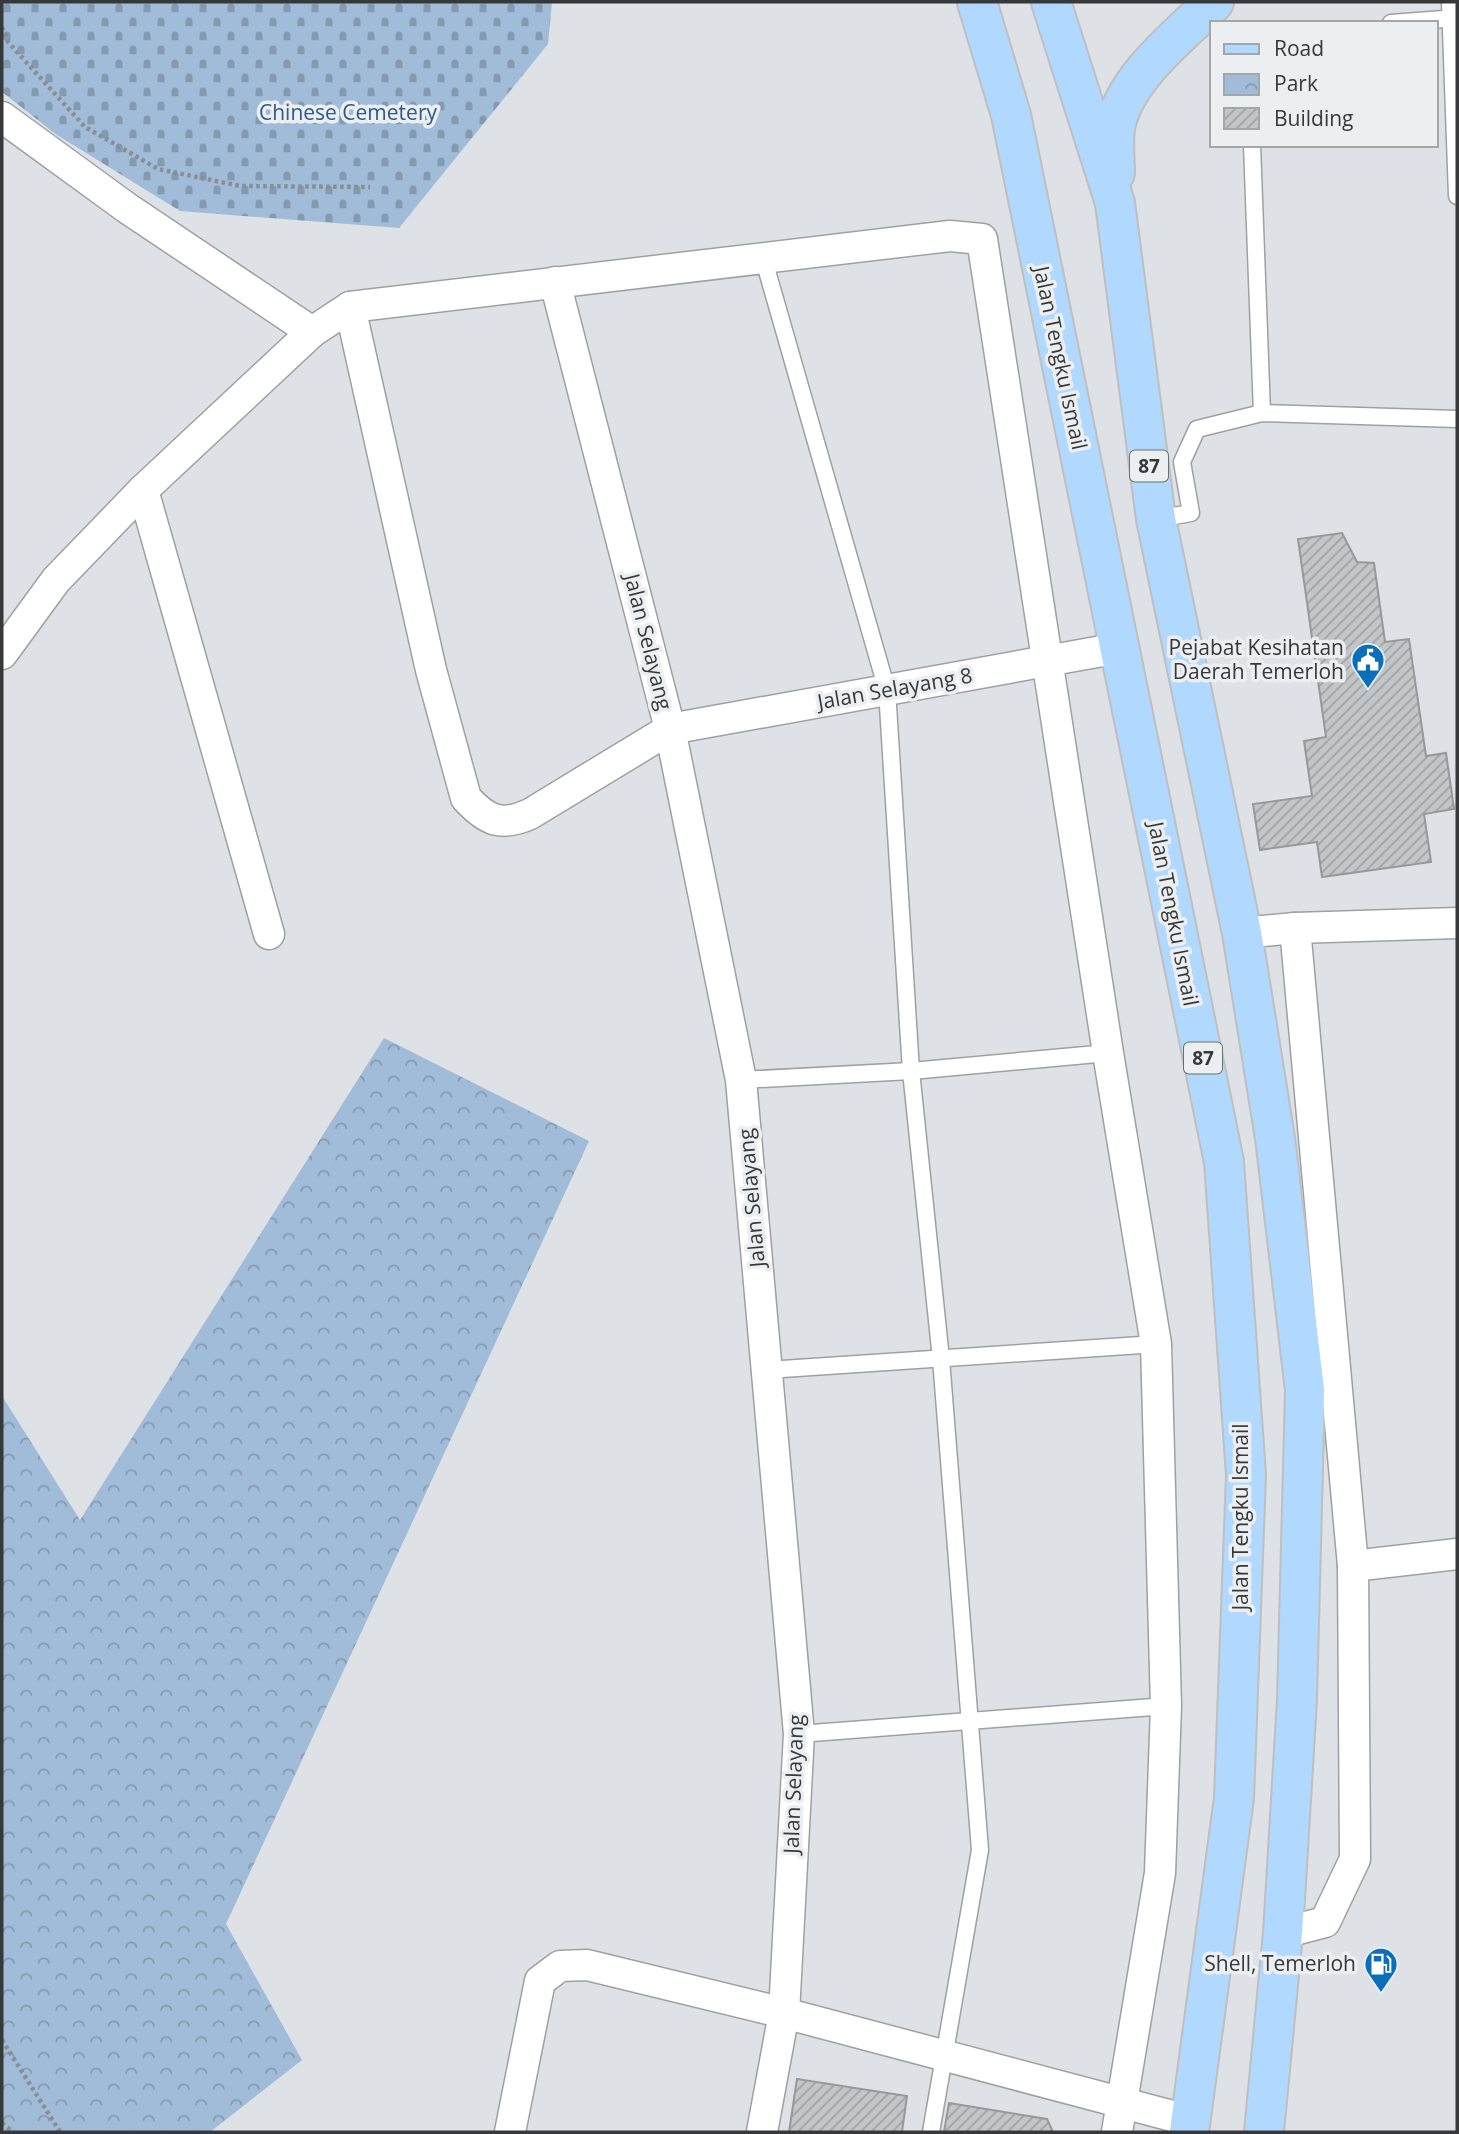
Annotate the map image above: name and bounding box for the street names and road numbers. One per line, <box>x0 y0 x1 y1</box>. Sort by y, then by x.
street label: Jalan Tengku Ismail <box>1027 261 1094 452</box>
road number: 87 <box>1130 450 1168 481</box>
street label: Jalan Selayang <box>618 569 679 713</box>
street label: Jalan Selayang 8 <box>813 661 974 716</box>
street label: Jalan Tengku Ismail <box>1142 817 1206 1008</box>
road number: 87 <box>1184 1042 1222 1074</box>
street label: Jalan Selayang <box>731 1127 771 1271</box>
street label: Jalan Tengku Ismail <box>1226 1423 1254 1613</box>
street label: Jalan Selayang <box>777 1714 809 1856</box>

